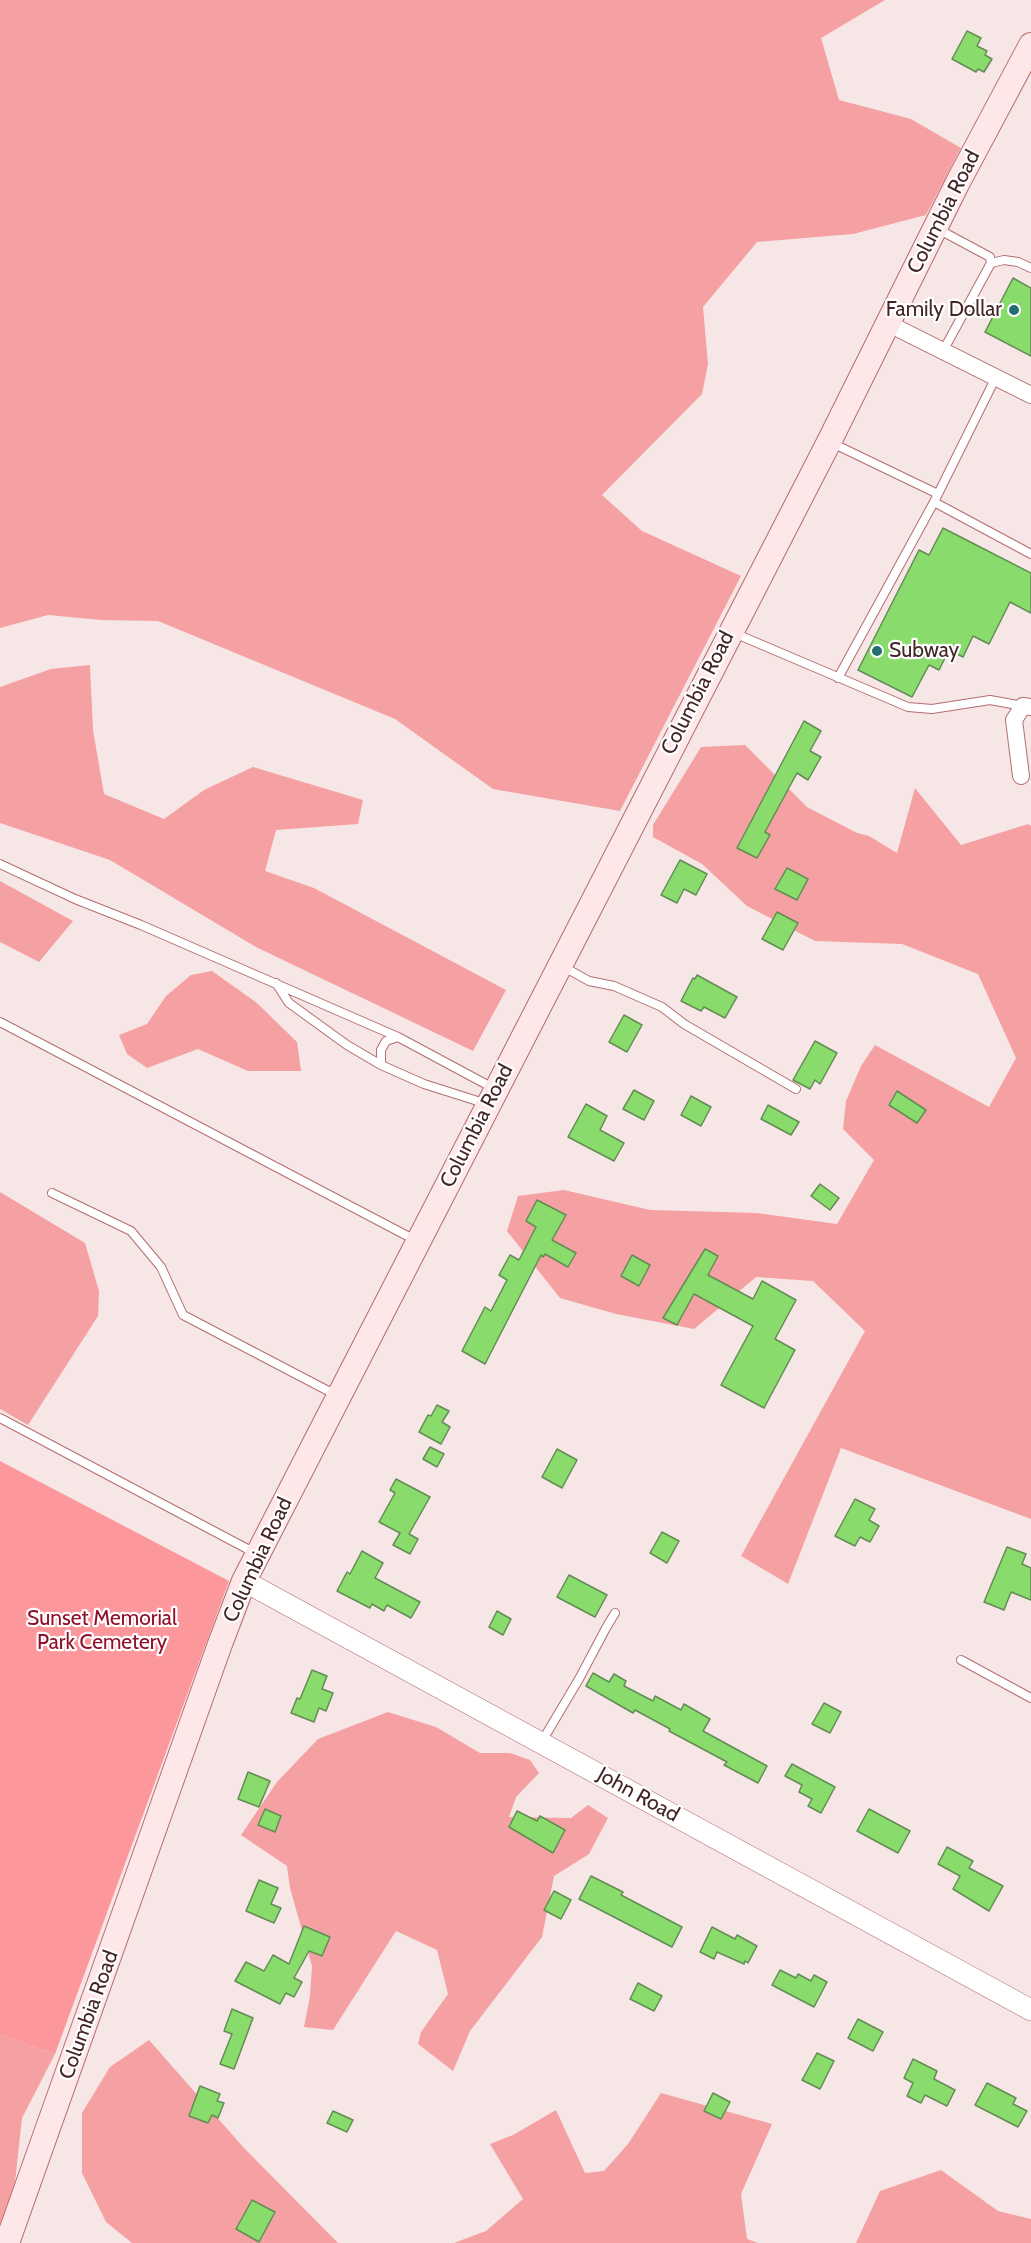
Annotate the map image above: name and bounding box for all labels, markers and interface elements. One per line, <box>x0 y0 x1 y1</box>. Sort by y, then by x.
street label: Columbia Road <box>902 146 986 278</box>
place label: Family Dollar <box>886 297 1002 323</box>
marker: Family Dollar <box>1007 303 1021 317</box>
street label: Columbia Road <box>656 627 740 759</box>
place label: Subway <box>889 638 959 664</box>
marker: Subway <box>870 644 884 658</box>
street label: Columbia Road <box>435 1060 519 1192</box>
street label: Columbia Road <box>218 1493 298 1627</box>
park label: Sunset Memorial Park Cemetery <box>27 1606 177 1656</box>
street label: John Road <box>593 1762 683 1828</box>
street label: Columbia Road <box>54 1947 124 2083</box>

